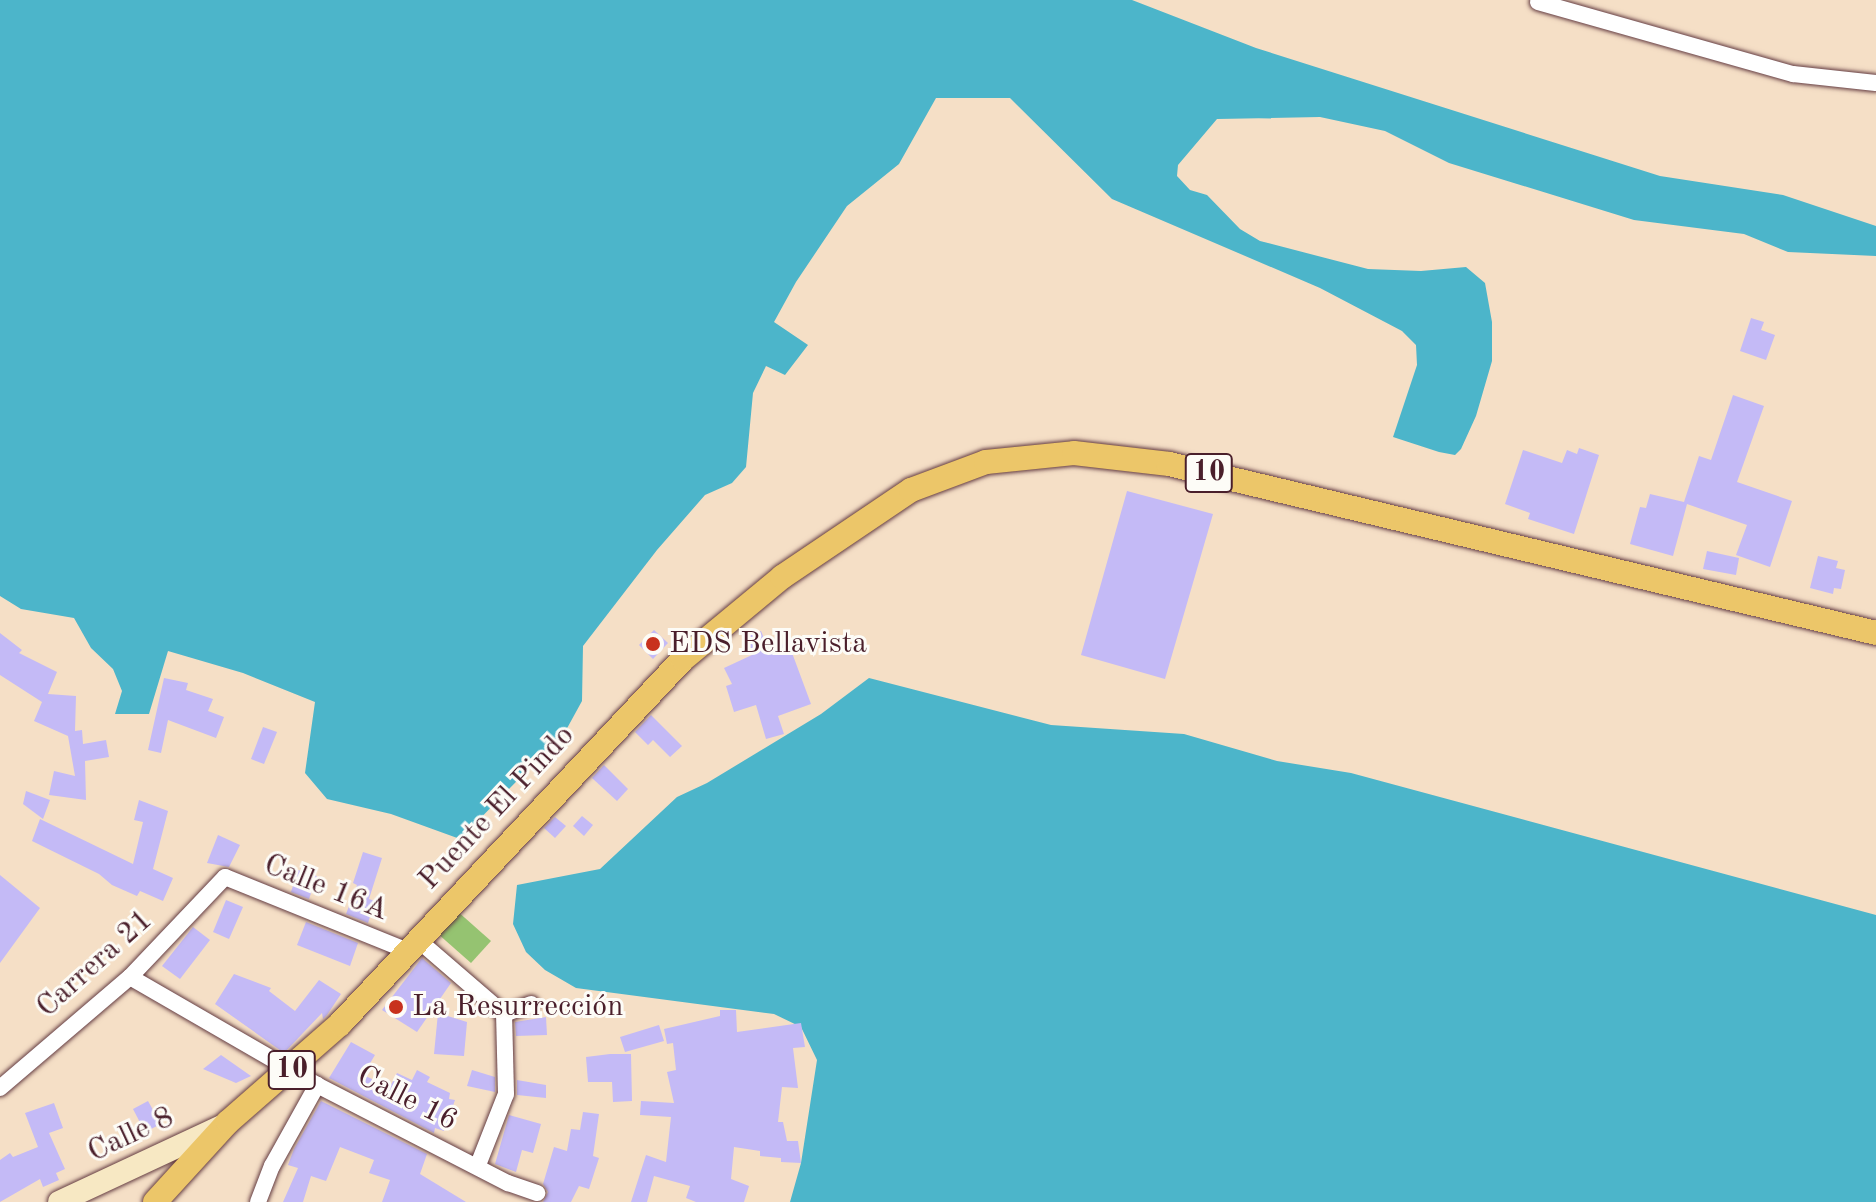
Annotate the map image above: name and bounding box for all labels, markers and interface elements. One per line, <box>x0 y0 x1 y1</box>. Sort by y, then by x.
road number: 10 <box>1183 449 1235 497</box>
place label: EDS Bellavista <box>669 626 867 662</box>
marker: EDS Bellavista <box>644 635 662 653</box>
street label: Puente El Pindo <box>412 718 582 898</box>
street label: Calle 16A <box>259 847 393 929</box>
street label: Carrera 21 <box>30 903 160 1025</box>
place label: La Resurrección <box>412 989 623 1025</box>
marker: La Resurrección <box>387 998 405 1016</box>
road number: 10 <box>266 1046 318 1094</box>
street label: Calle 16 <box>351 1058 463 1140</box>
street label: Calle 8 <box>82 1100 180 1170</box>

